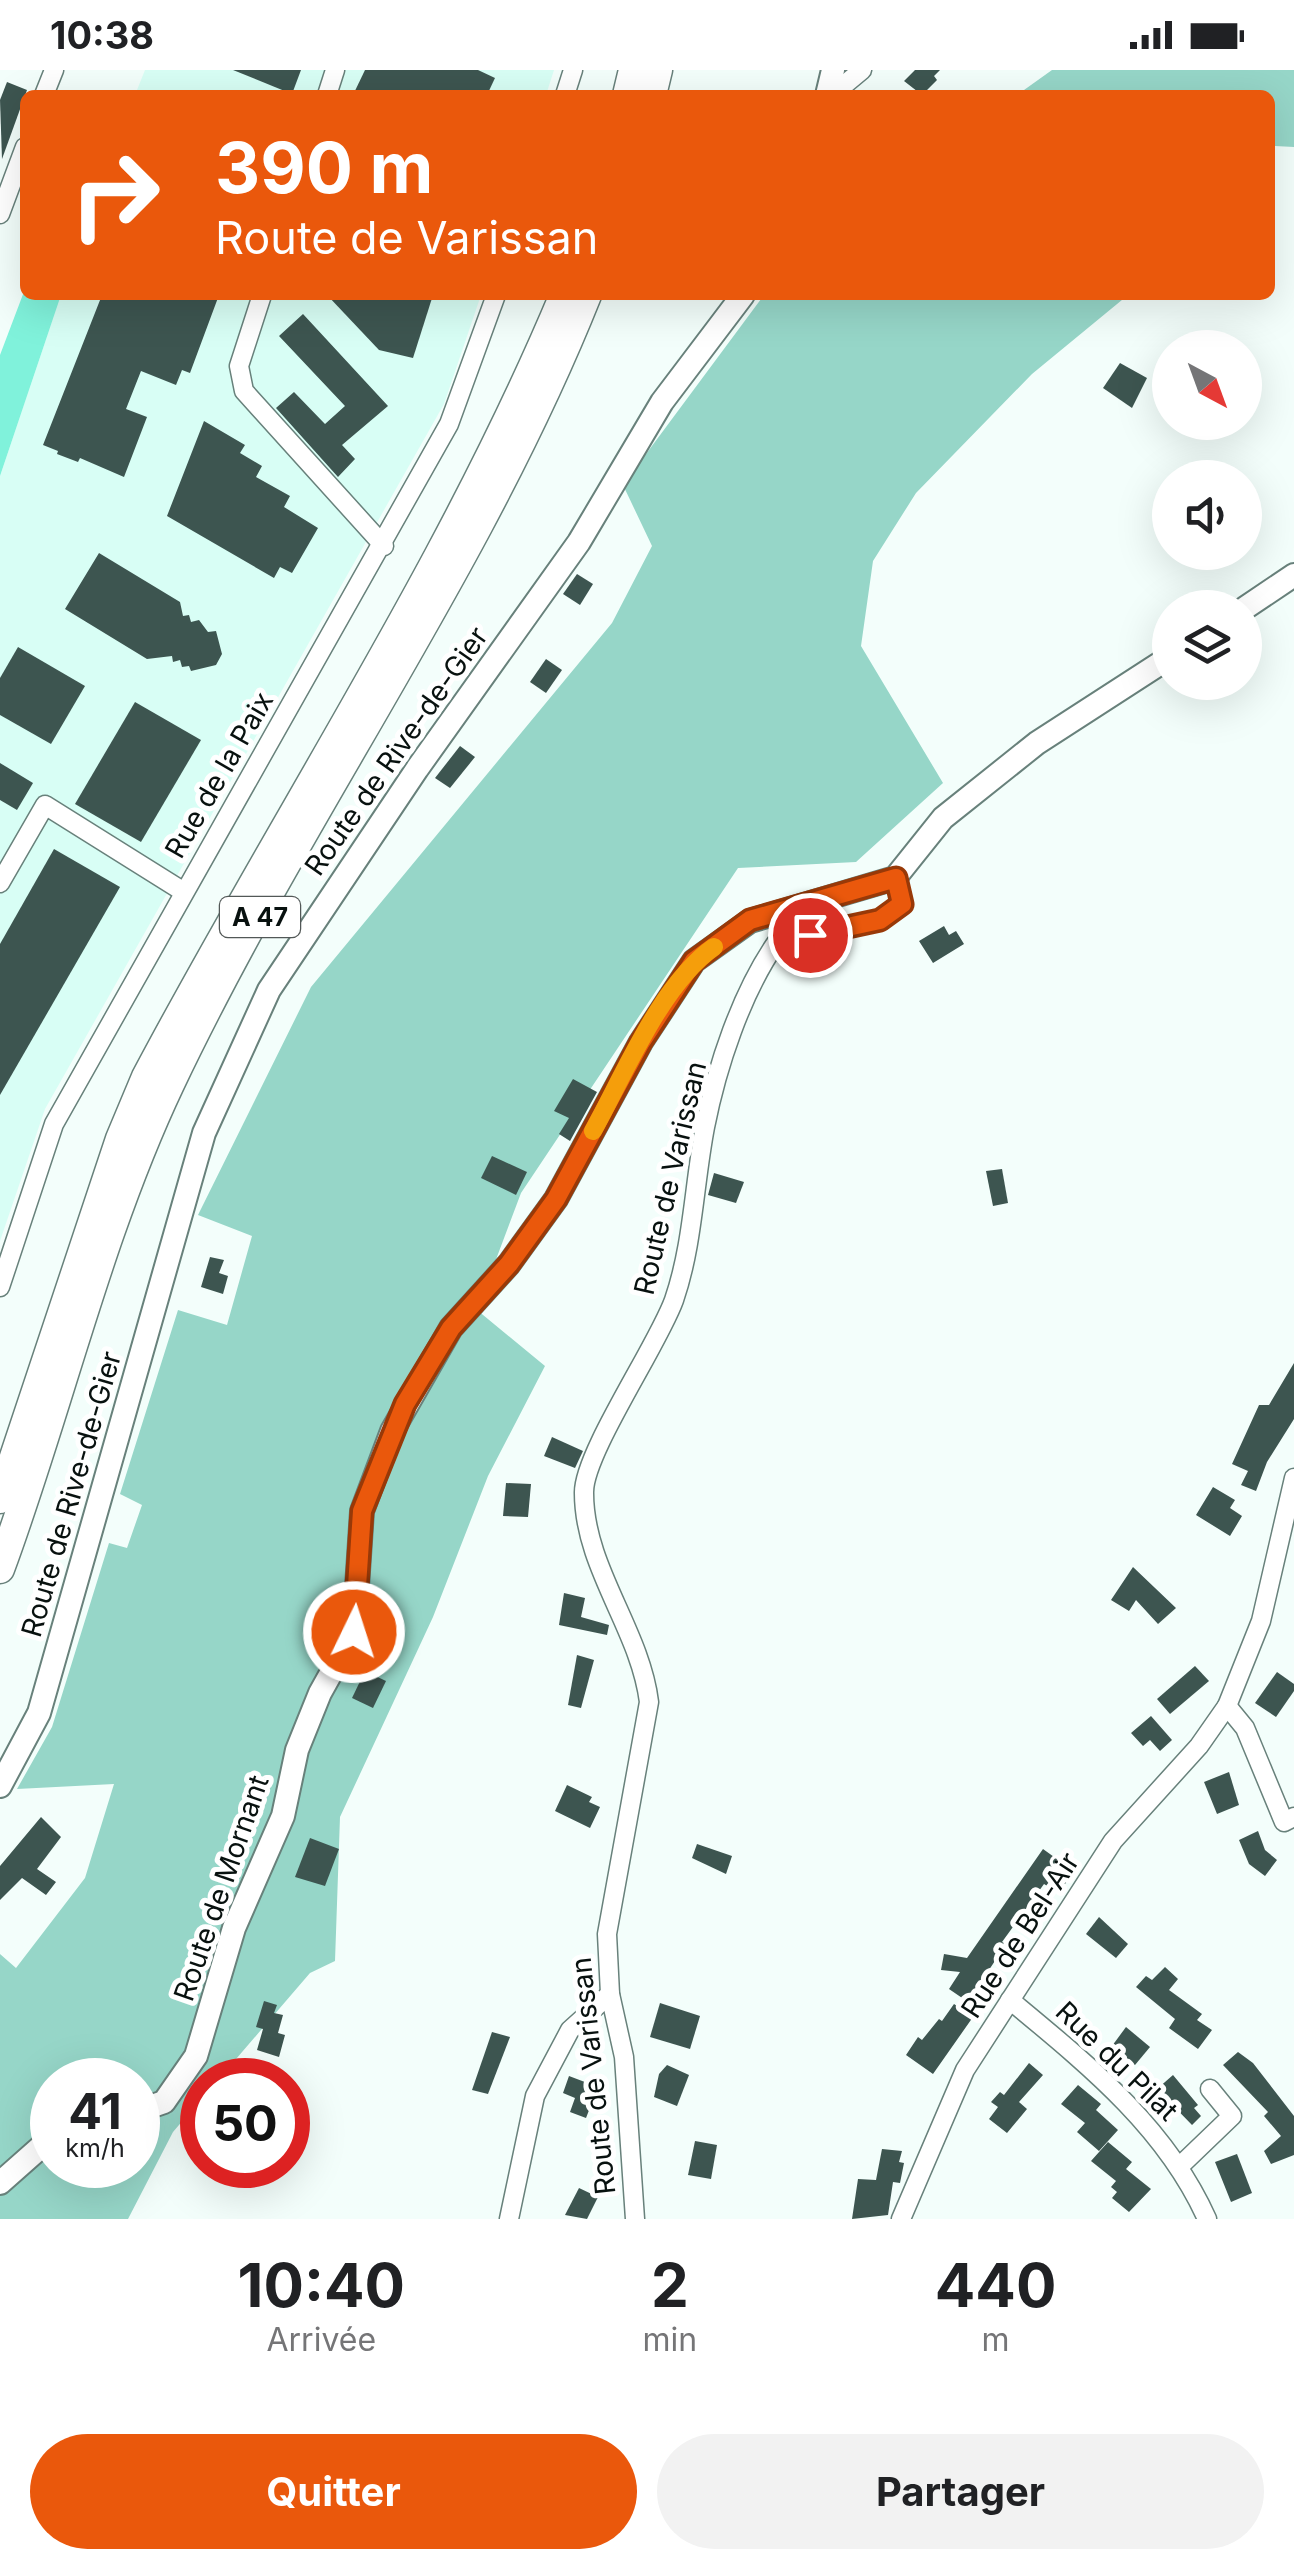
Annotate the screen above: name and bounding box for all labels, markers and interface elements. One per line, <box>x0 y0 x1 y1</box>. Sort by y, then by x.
text: 10:38 <box>50 12 154 58</box>
text: 390 m <box>215 125 433 210</box>
icon: right <box>50 130 180 260</box>
text: Route de Varissan <box>215 210 598 265</box>
north arrow <box>1152 330 1262 440</box>
map controls <box>1152 330 1262 700</box>
button: sound <box>1152 460 1262 570</box>
button: layers <box>1152 590 1262 700</box>
street label: Route de Rive-de-Gier <box>297 620 495 882</box>
street label: Rue de la Paix <box>158 686 280 864</box>
pin <box>768 893 853 978</box>
road number: A 47 <box>220 897 300 937</box>
icon: arrive <box>783 908 838 963</box>
street label: Route de Varissan <box>627 1058 713 1298</box>
street label: Route de Rive-de-Gier <box>14 1347 128 1641</box>
position arrow <box>302 1580 406 1684</box>
street label: Route de Mornant <box>166 1771 276 2005</box>
street label: Rue de Bel-Air <box>954 1846 1086 2024</box>
street label: Route de Varissan <box>564 1956 622 2196</box>
street label: Rue du Pilat <box>1049 1994 1185 2128</box>
speed limit sign: 50 <box>180 2058 310 2188</box>
text: 41 <box>68 2081 122 2141</box>
text: km/h <box>65 2133 125 2163</box>
text: 10:40 <box>238 2249 405 2321</box>
text: 2 <box>651 2249 689 2321</box>
text: 440 <box>935 2249 1056 2321</box>
text: Arrivée <box>266 2320 376 2359</box>
text: min <box>643 2320 697 2359</box>
text: m <box>982 2320 1010 2359</box>
button: Quitter <box>30 2434 637 2549</box>
button: Partager <box>657 2434 1264 2549</box>

